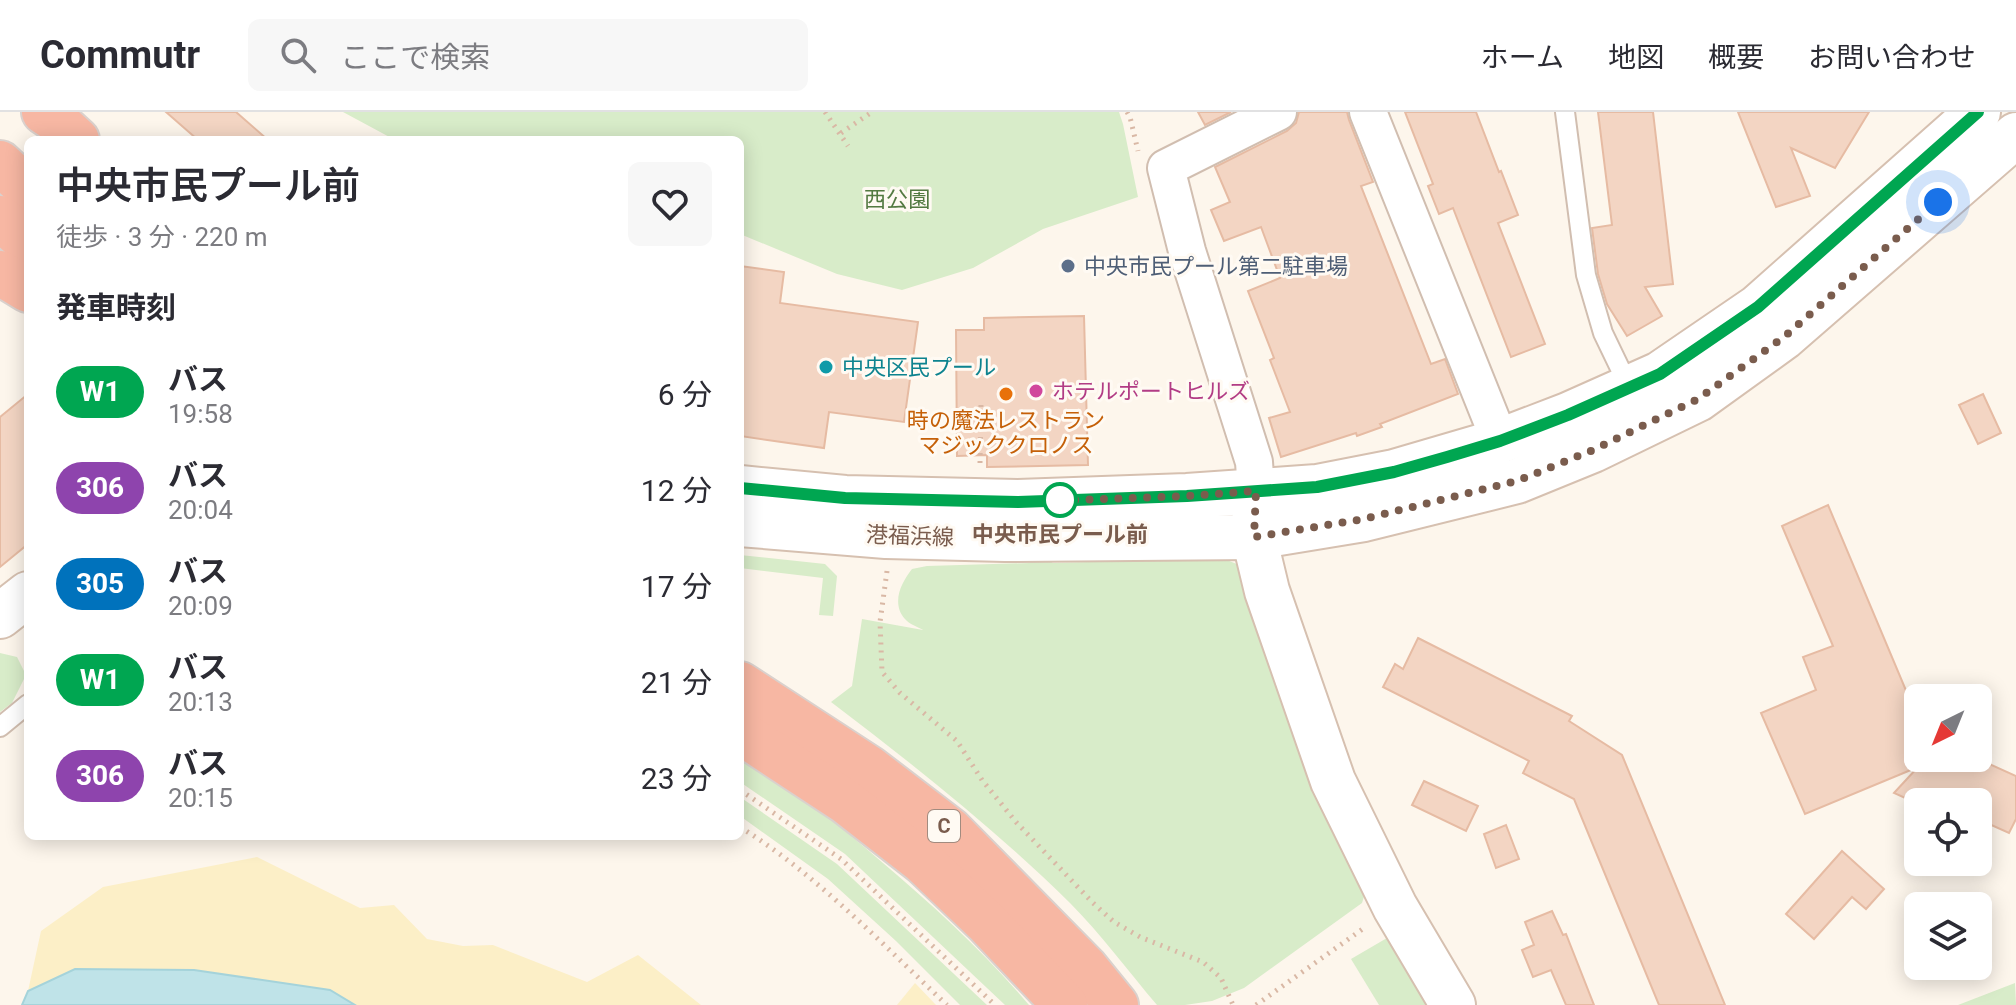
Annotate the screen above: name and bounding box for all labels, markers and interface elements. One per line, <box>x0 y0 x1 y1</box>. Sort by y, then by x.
search box <box>248 19 808 91</box>
text: Commutr <box>40 33 200 77</box>
icon: search <box>276 33 320 77</box>
text: ここで検索 <box>340 40 490 75</box>
text: ホーム <box>1481 41 1564 74</box>
text: 地図 <box>1608 41 1664 74</box>
text: 概要 <box>1708 41 1764 74</box>
text: お問い合わせ <box>1808 41 1976 74</box>
button: heart <box>628 162 712 246</box>
text: 中央市民プール前 <box>56 164 360 208</box>
your location <box>1918 182 1958 222</box>
park label: 西公園 <box>864 187 930 212</box>
text: 徒歩 · 3 分 · 220 m <box>56 222 268 252</box>
place label: 中央市民プール第二駐車場 <box>1084 254 1348 279</box>
marker: 中央市民プール第二駐車場 <box>1059 257 1077 275</box>
text: 発車時刻 <box>56 290 176 325</box>
place label: 中央区民プール <box>842 355 996 380</box>
marker: 中央区民プール <box>817 358 835 376</box>
text: バス <box>168 362 228 397</box>
text: W1 <box>80 375 120 408</box>
text: 6 分 <box>658 377 712 412</box>
place label: ホテルポートヒルズ <box>1052 379 1250 404</box>
marker: ホテルポートヒルズ <box>1027 382 1045 400</box>
marker: 時の魔法レストラン マジッククロノス <box>997 385 1015 403</box>
text: 19:58 <box>168 399 233 429</box>
place label: 時の魔法レストラン マジッククロノス <box>907 408 1105 458</box>
text: バス <box>168 458 228 493</box>
text: 306 <box>76 471 124 504</box>
text: 12 分 <box>641 473 712 508</box>
marker: 中央市民プール前 <box>1043 483 1077 517</box>
text: 20:04 <box>168 495 233 525</box>
street label: 港福浜線 <box>866 522 954 550</box>
place label: 中央市民プール前 <box>972 522 1148 547</box>
text: バス <box>168 554 228 589</box>
text: 305 <box>76 567 124 600</box>
text: 17 分 <box>641 569 712 604</box>
text: 20:09 <box>168 591 233 621</box>
text: バス <box>168 650 228 685</box>
text: W1 <box>80 663 120 696</box>
text: 21 分 <box>641 665 712 700</box>
north arrow <box>1904 684 1992 772</box>
map controls <box>1904 684 1992 980</box>
text: 20:13 <box>168 687 233 717</box>
text: バス <box>168 746 228 781</box>
text: 306 <box>76 759 124 792</box>
text: 23 分 <box>641 761 712 796</box>
text: 20:15 <box>168 783 233 813</box>
button: locate <box>1904 788 1992 876</box>
road number: C <box>928 810 960 842</box>
button: layers <box>1904 892 1992 980</box>

